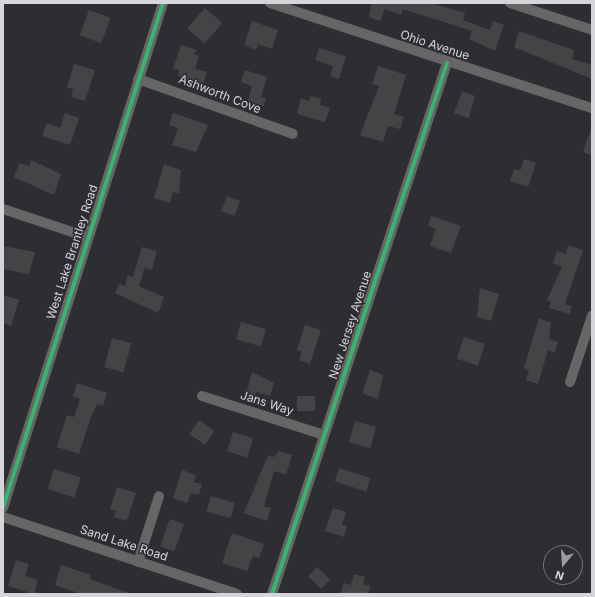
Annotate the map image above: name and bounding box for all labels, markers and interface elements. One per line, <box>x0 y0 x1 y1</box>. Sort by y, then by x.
street label: Ohio Avenue <box>399 27 471 63</box>
street label: Ashworth Cove <box>177 72 263 116</box>
street label: West Lake Brantley Road <box>43 183 101 321</box>
street label: New Jersey Avenue <box>326 269 374 381</box>
street label: Jans Way <box>239 388 295 418</box>
street label: Sand Lake Road <box>78 522 170 564</box>
north arrow <box>543 545 583 585</box>
text: N <box>553 568 566 583</box>

